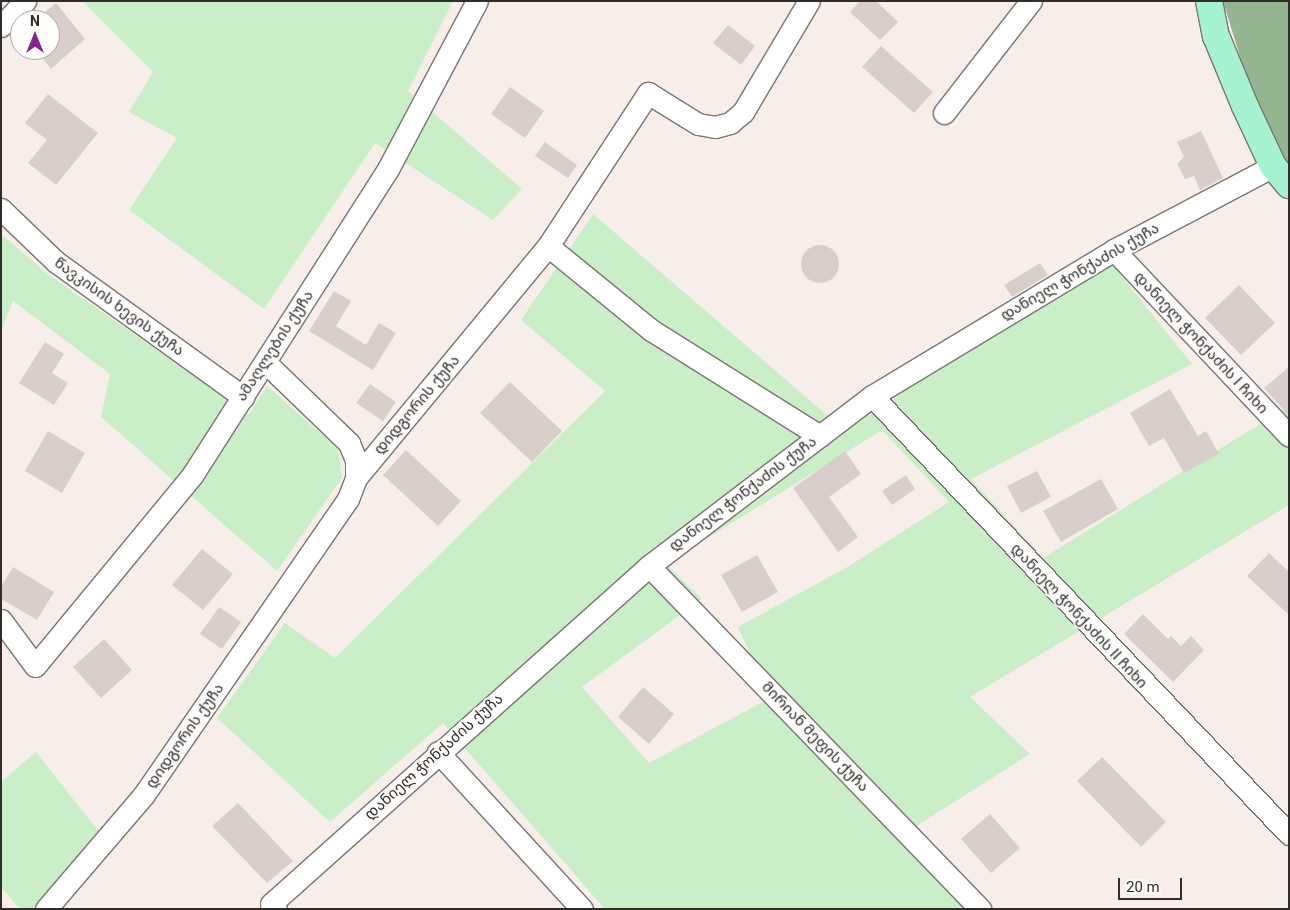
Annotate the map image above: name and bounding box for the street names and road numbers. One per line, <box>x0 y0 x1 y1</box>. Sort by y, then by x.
street label: დანიელ ჭონქაძის ქუჩა <box>998 219 1162 325</box>
street label: წავკისის ხევის ქუჩა <box>51 254 187 360</box>
street label: დანიელ ჭონქაძის I ჩიხი <box>1130 268 1272 418</box>
street label: ამაღლების ქუჩა <box>233 287 317 405</box>
street label: დიდგორის ქუჩა <box>370 352 464 458</box>
street label: დანიელ ჭონქაძის ქუჩა <box>666 433 820 555</box>
street label: დანიელ ჭონქაძის II ჩიხი <box>1007 540 1151 692</box>
street label: მირიან მეფის ქუჩა <box>758 678 872 796</box>
street label: დიდგორის ქუჩა <box>142 680 228 792</box>
street label: დანიელ ჭონქაძის ქუჩა <box>361 690 507 824</box>

